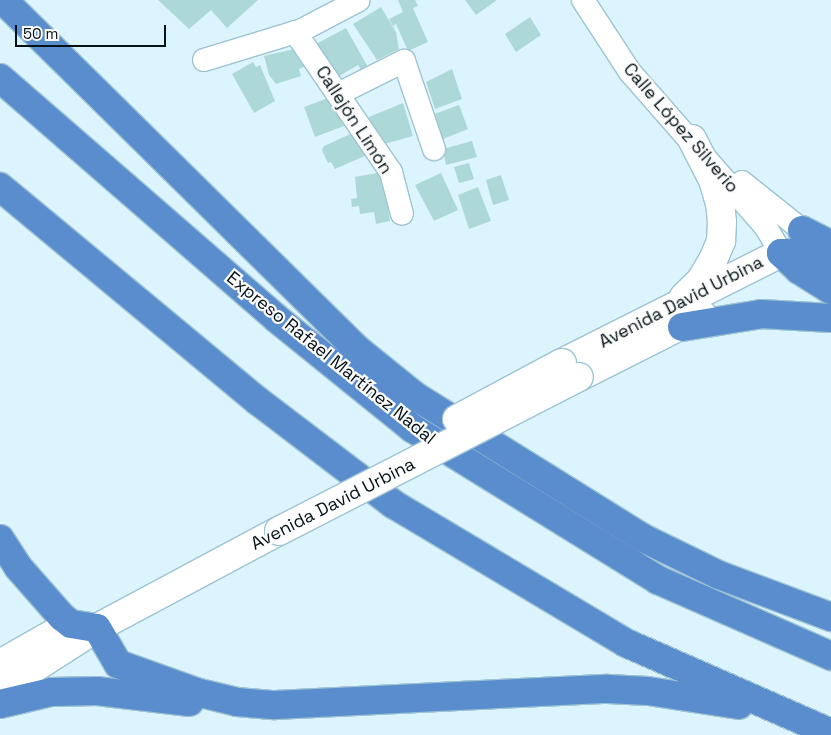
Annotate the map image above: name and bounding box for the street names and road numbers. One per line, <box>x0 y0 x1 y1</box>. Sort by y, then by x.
street label: Calle López Silverio <box>619 59 743 197</box>
street label: Callejón Limón <box>311 62 397 178</box>
street label: Avenida David Urbina <box>595 251 767 353</box>
street label: Expreso Rafael Martínez Nadal <box>222 267 440 449</box>
street label: Avenida David Urbina <box>247 453 419 555</box>

